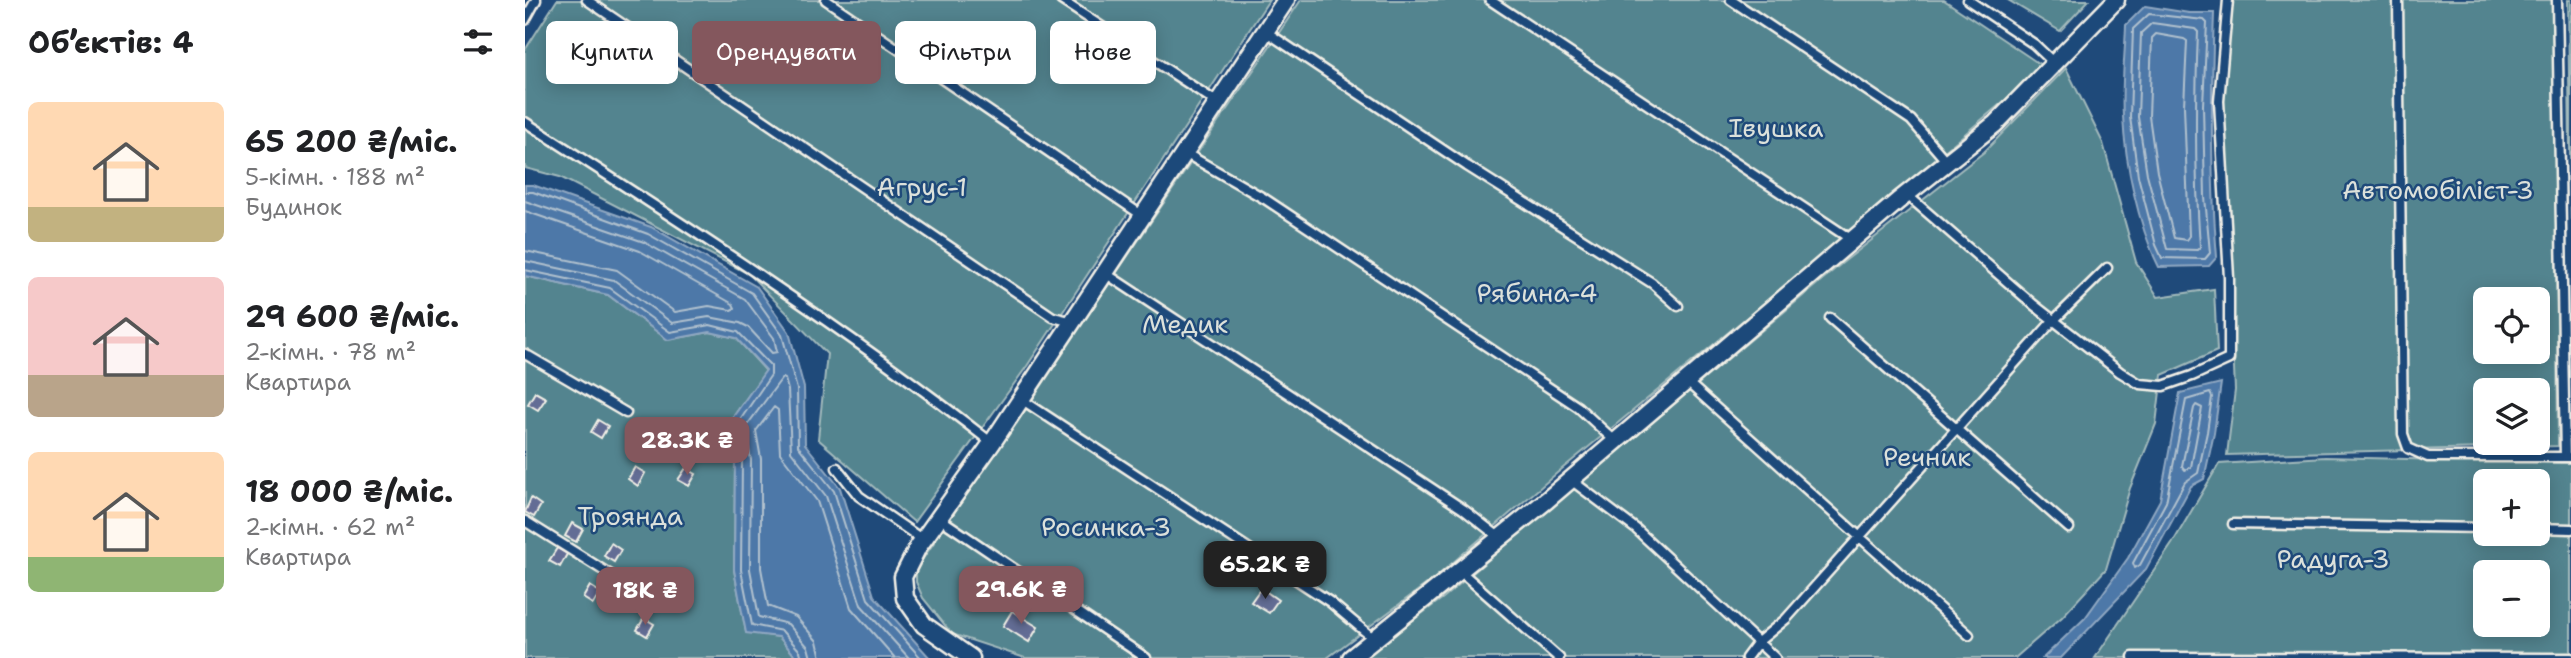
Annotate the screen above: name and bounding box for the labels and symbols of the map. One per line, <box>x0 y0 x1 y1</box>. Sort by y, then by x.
park label: Івушка <box>1729 110 1823 145</box>
park label: Агрус-1 <box>877 169 967 204</box>
park label: Автомобіліст-3 <box>2342 172 2534 207</box>
park label: Рябина-4 <box>1476 275 1598 310</box>
park label: Медик <box>1142 306 1228 341</box>
pin: 28.3K ₴ <box>622 418 752 477</box>
park label: Речник <box>1883 439 1971 474</box>
park label: Троянда <box>577 498 683 533</box>
park label: Росинка-3 <box>1041 509 1171 544</box>
park label: Радуга-3 <box>2276 541 2390 576</box>
pin: 65.2K ₴ <box>1200 542 1330 601</box>
pin: 29.6K ₴ <box>956 566 1086 626</box>
pin: 18K ₴ <box>596 568 694 627</box>

